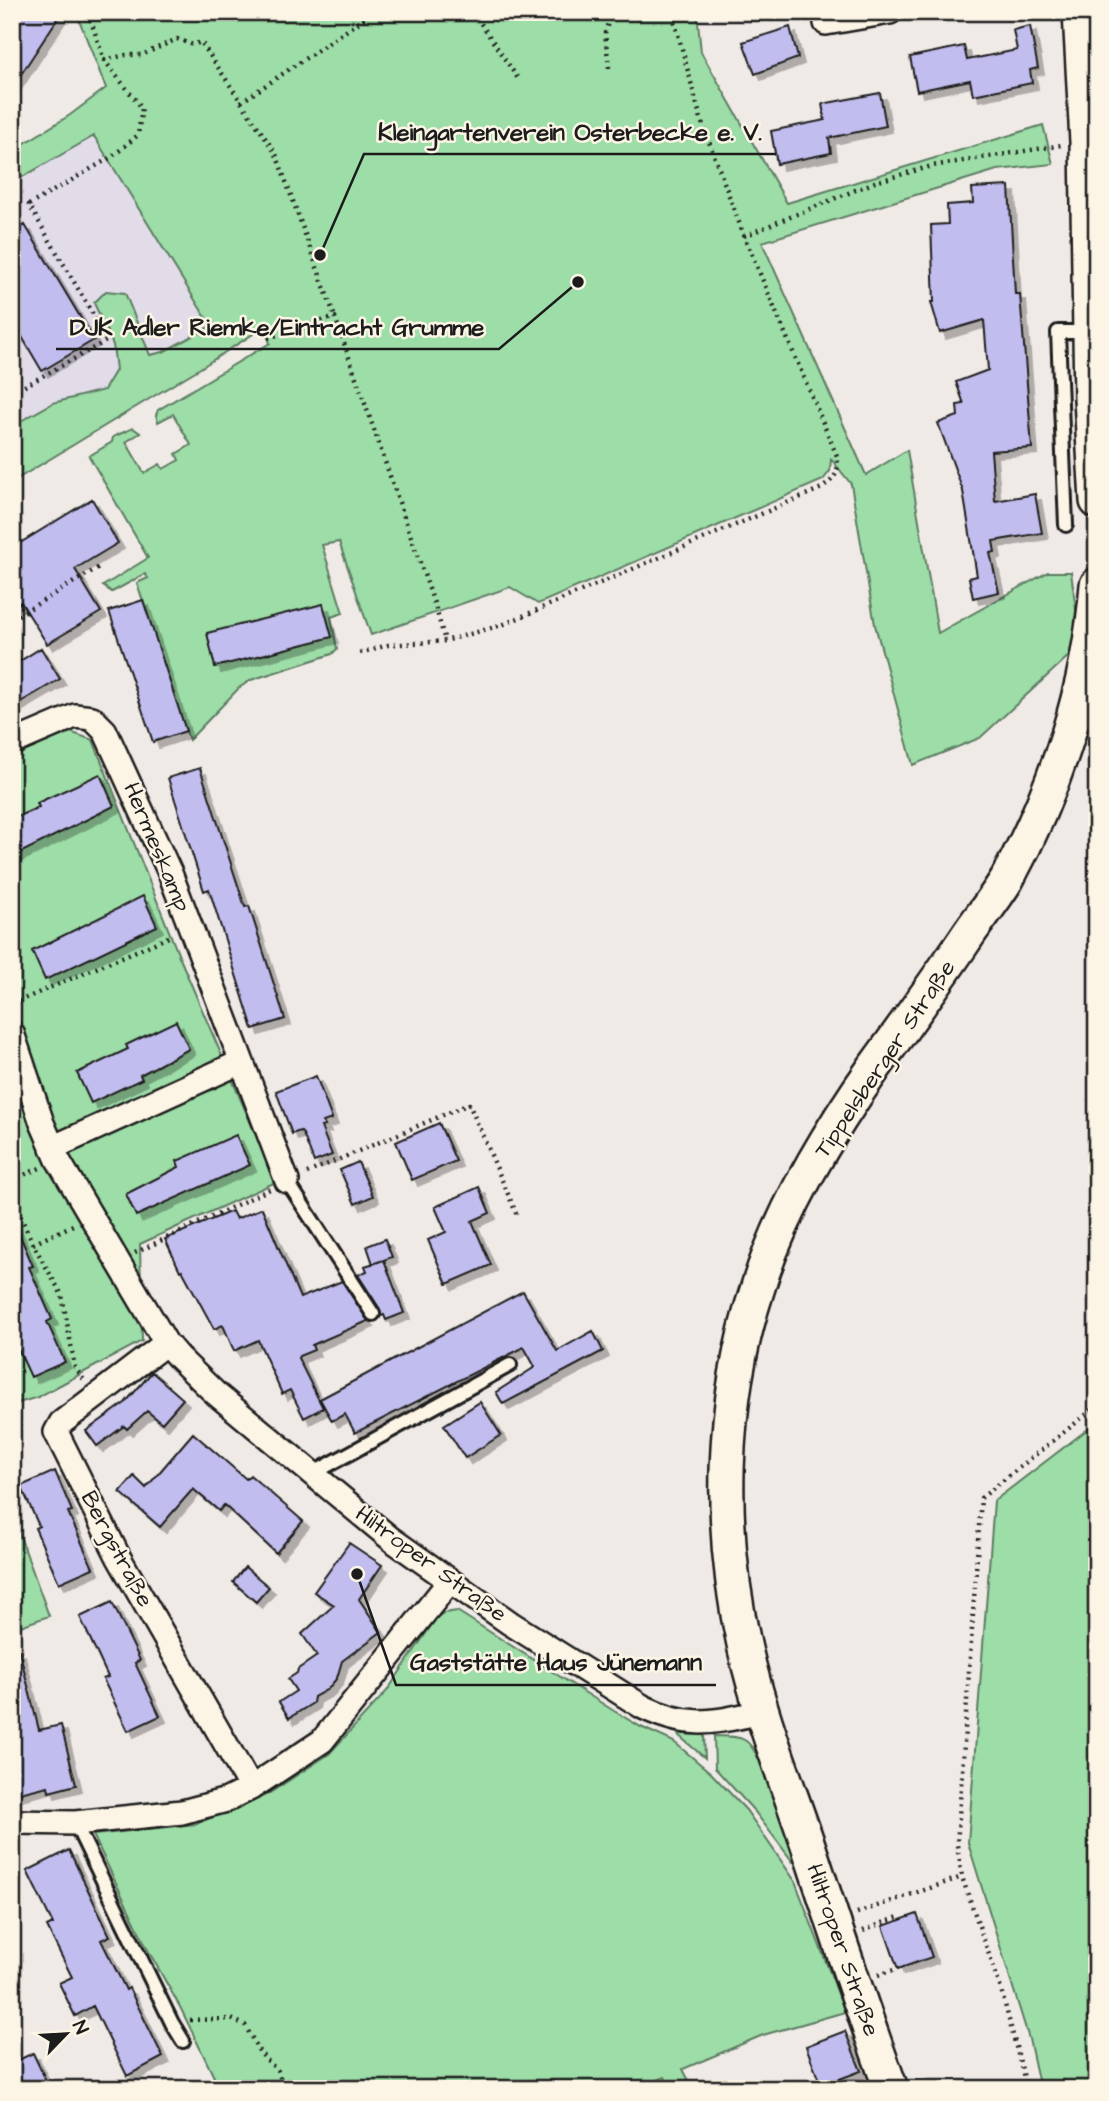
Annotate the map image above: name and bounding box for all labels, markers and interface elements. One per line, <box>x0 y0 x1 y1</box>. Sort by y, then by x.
callout: Kleingartenverein Osterbecke e. V. <box>364 109 776 154</box>
text: Kleingartenverein Osterbecke e. V. <box>378 116 762 151</box>
callout: DJK Adler Riemke/Eintracht Grumme <box>56 304 499 349</box>
text: DJK Adler Riemke/Eintracht Grumme <box>70 311 484 345</box>
street label: Hermeskamp <box>115 777 199 917</box>
street label: Tippelsberger Straße <box>807 954 964 1165</box>
street label: Bergstraße <box>72 1485 161 1613</box>
street label: Hiltroper Straße <box>349 1498 513 1630</box>
callout: Gaststätte Haus Jünemann <box>396 1640 716 1685</box>
text: Gaststätte Haus Jünemann <box>410 1646 702 1680</box>
street label: Hiltroper Straße <box>799 1860 887 2040</box>
north arrow <box>32 2000 102 2070</box>
text: N <box>65 2016 95 2039</box>

